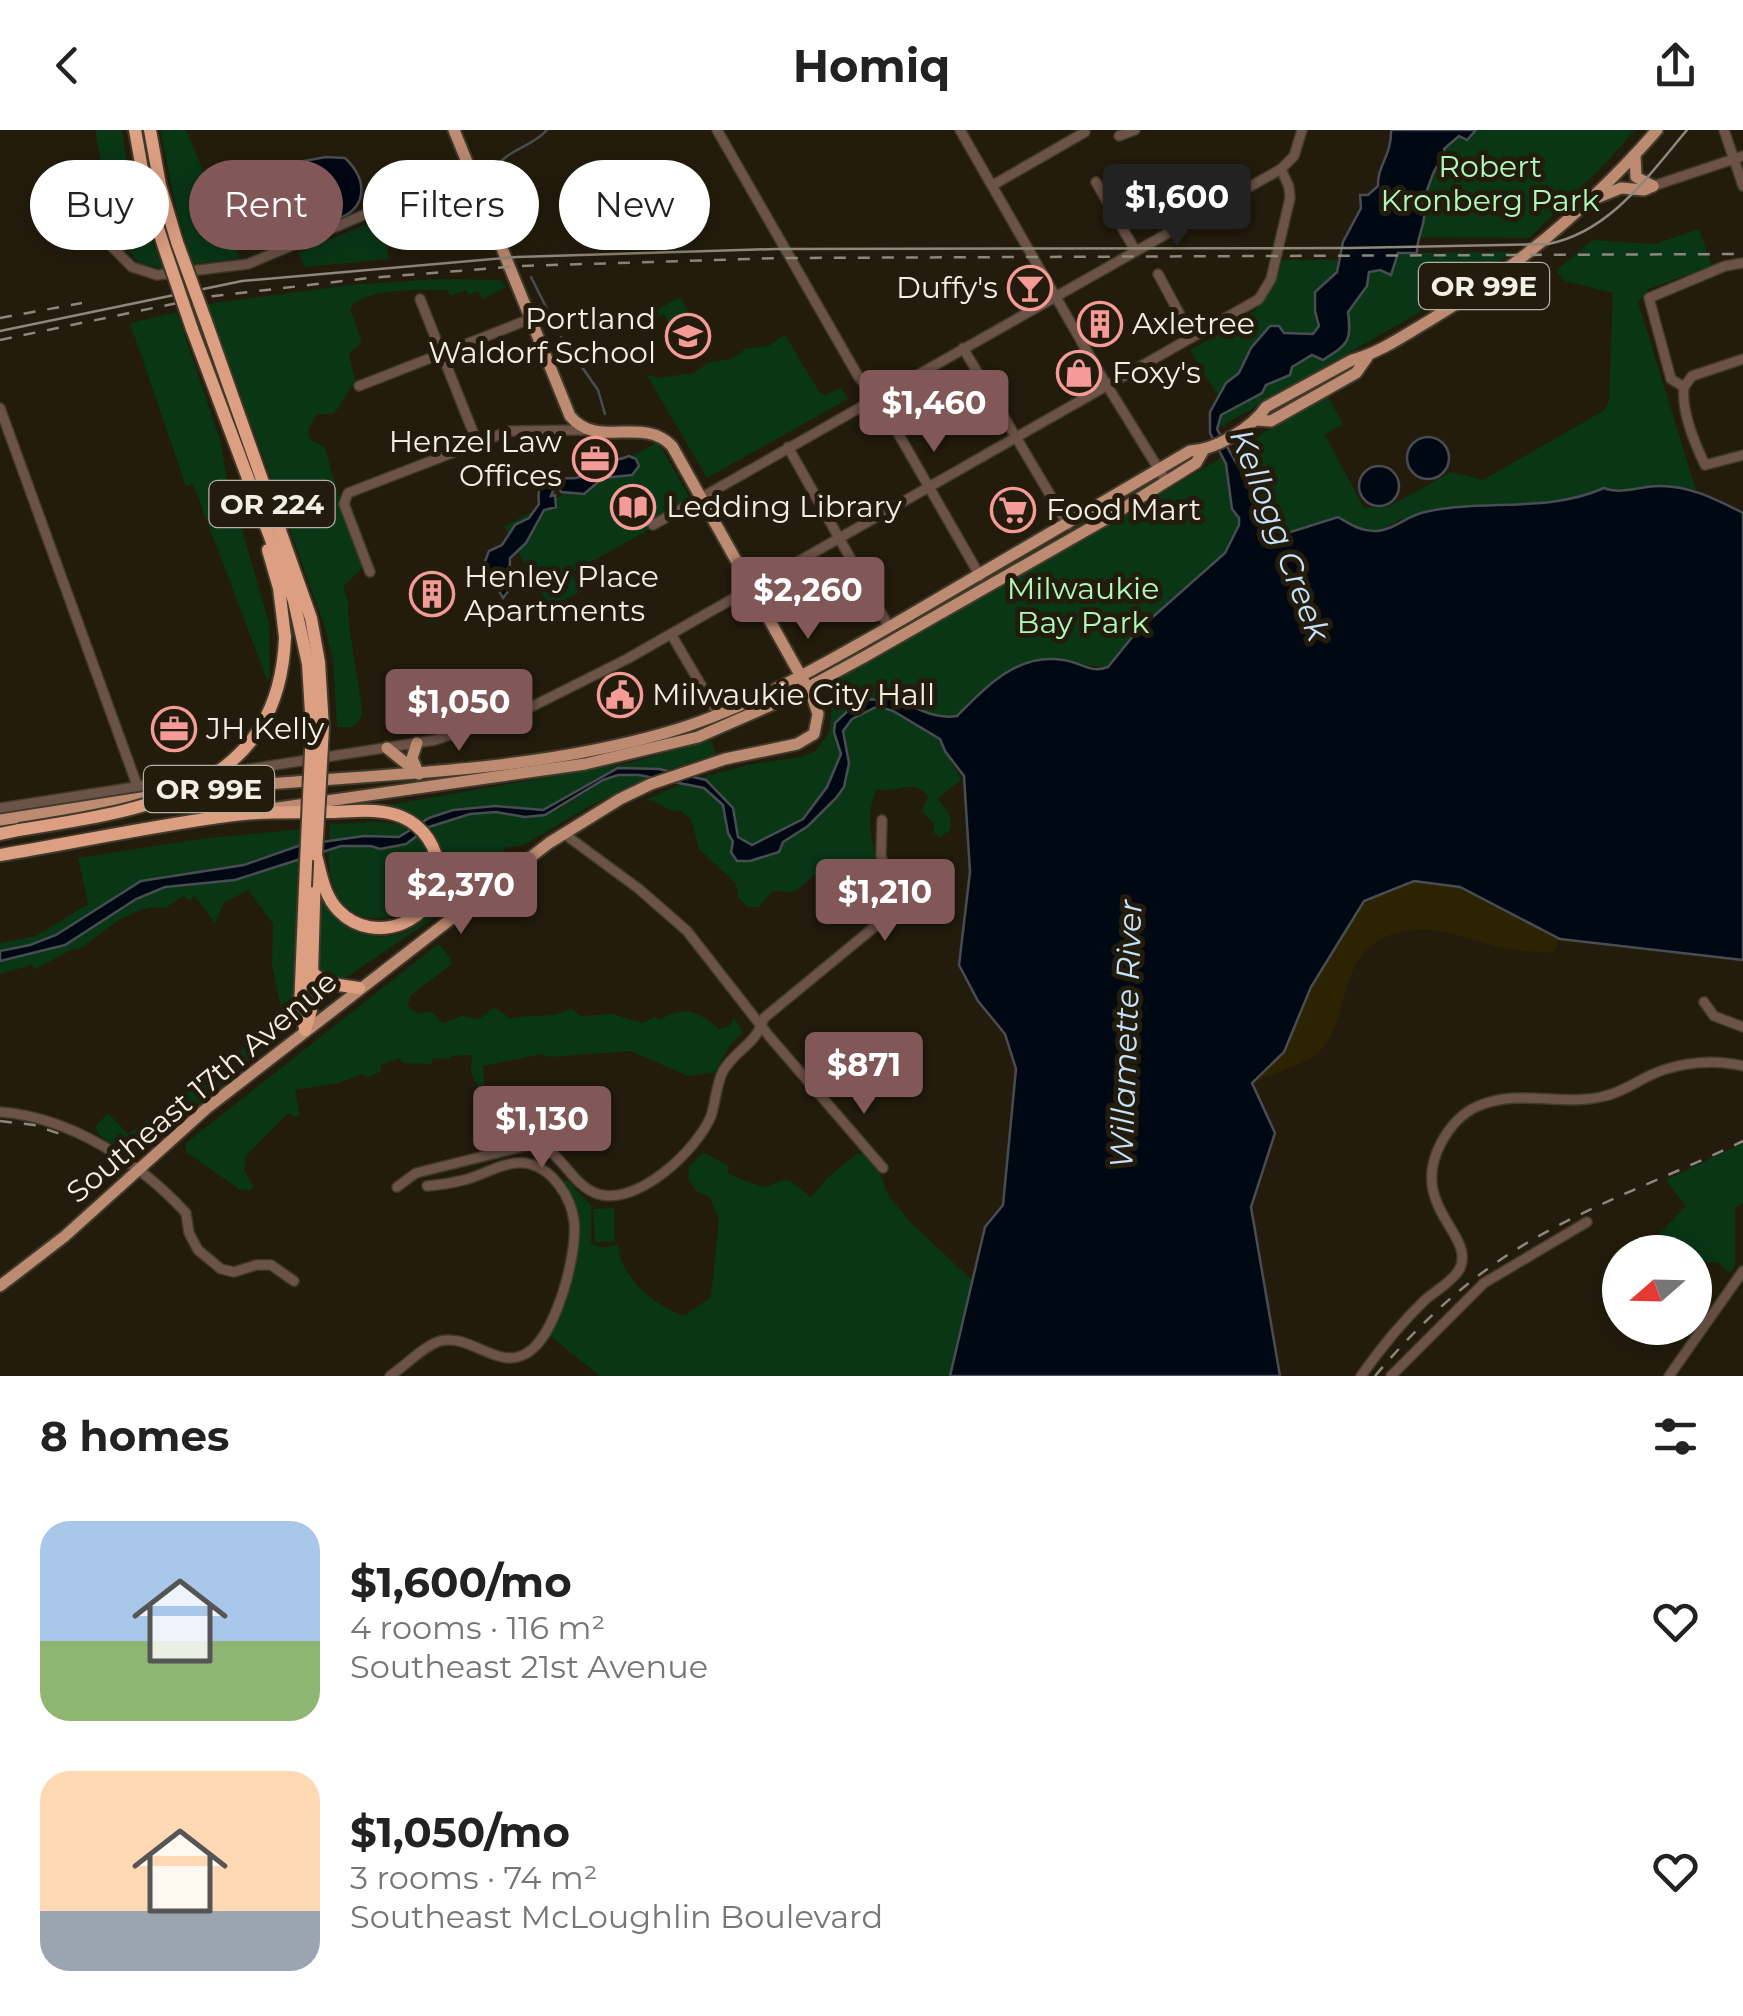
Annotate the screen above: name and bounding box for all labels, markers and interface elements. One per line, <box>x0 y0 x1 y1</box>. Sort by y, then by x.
icon: back <box>40 38 95 93</box>
text: Homiq <box>793 38 950 93</box>
icon: share <box>1648 38 1703 93</box>
park label: Robert Kronberg Park <box>1381 148 1599 219</box>
chip: Buy <box>30 160 169 250</box>
chip: Rent <box>189 160 343 250</box>
chip: Filters <box>363 160 539 250</box>
chip: New <box>559 160 710 250</box>
pin: $1,600 <box>1096 164 1258 249</box>
text: $1,600 <box>1125 177 1229 216</box>
road number: OR 99E <box>1419 263 1549 309</box>
bar icon: Duffy's <box>1007 265 1053 311</box>
place label: Duffy's <box>896 269 998 306</box>
place label: Portland Waldorf School <box>428 300 656 371</box>
building icon: Axletree <box>1077 301 1123 347</box>
place label: Axletree <box>1132 305 1255 342</box>
school or university icon: Portland Waldorf School <box>665 313 711 359</box>
shop icon: Foxy's <box>1056 350 1102 396</box>
place label: Foxy's <box>1112 354 1201 391</box>
pin: $1,460 <box>853 370 1015 455</box>
text: $1,460 <box>881 383 987 422</box>
place label: Henzel Law Offices <box>389 423 563 494</box>
water label: Kellogg Creek <box>1222 423 1340 648</box>
office icon: Henzel Law Offices <box>572 436 618 482</box>
road number: OR 224 <box>210 481 334 527</box>
library icon: Ledding Library <box>610 484 656 530</box>
supermarket icon: Food Mart <box>990 487 1036 533</box>
place label: Ledding Library <box>666 488 902 525</box>
place label: Food Mart <box>1046 491 1201 528</box>
pin: $2,260 <box>727 557 889 642</box>
place label: Henley Place Apartments <box>464 558 659 629</box>
text: $2,260 <box>753 570 863 609</box>
park label: Milwaukie Bay Park <box>1007 570 1159 641</box>
building icon: Henley Place Apartments <box>409 571 455 617</box>
pin: $1,050 <box>378 669 540 754</box>
public building icon: Milwaukie City Hall <box>597 672 643 718</box>
place label: Milwaukie City Hall <box>652 676 935 713</box>
text: $1,050 <box>407 682 511 721</box>
office icon: JH Kelly <box>151 706 197 752</box>
place label: JH Kelly <box>205 710 325 747</box>
road number: OR 99E <box>144 766 274 812</box>
pin: $2,370 <box>380 852 542 937</box>
pin: $1,210 <box>804 859 966 944</box>
text: $2,370 <box>407 865 515 904</box>
text: $1,210 <box>838 872 932 911</box>
water label: Willamette River <box>1101 898 1150 1169</box>
street label: Southeast 17th Avenue <box>59 963 344 1211</box>
pin: $871 <box>805 1032 923 1117</box>
text: $871 <box>827 1045 901 1084</box>
pin: $1,130 <box>461 1086 623 1171</box>
text: $1,130 <box>495 1099 589 1138</box>
north arrow <box>1602 1235 1712 1345</box>
map controls <box>1602 1235 1712 1345</box>
icon: filters <box>1648 1409 1703 1464</box>
text: 8 homes <box>40 1410 229 1462</box>
text: $1,600/mo <box>350 1556 572 1608</box>
icon: home <box>120 1561 240 1681</box>
icon: heart <box>1648 1594 1703 1649</box>
text: 4 rooms · 116 m² <box>350 1608 605 1647</box>
text: Southeast 21st Avenue <box>350 1647 708 1686</box>
text: $1,050/mo <box>350 1806 570 1858</box>
icon: home <box>120 1811 240 1931</box>
icon: heart <box>1648 1844 1703 1899</box>
text: 3 rooms · 74 m² <box>350 1858 597 1897</box>
text: Southeast McLoughlin Boulevard <box>350 1897 883 1936</box>

